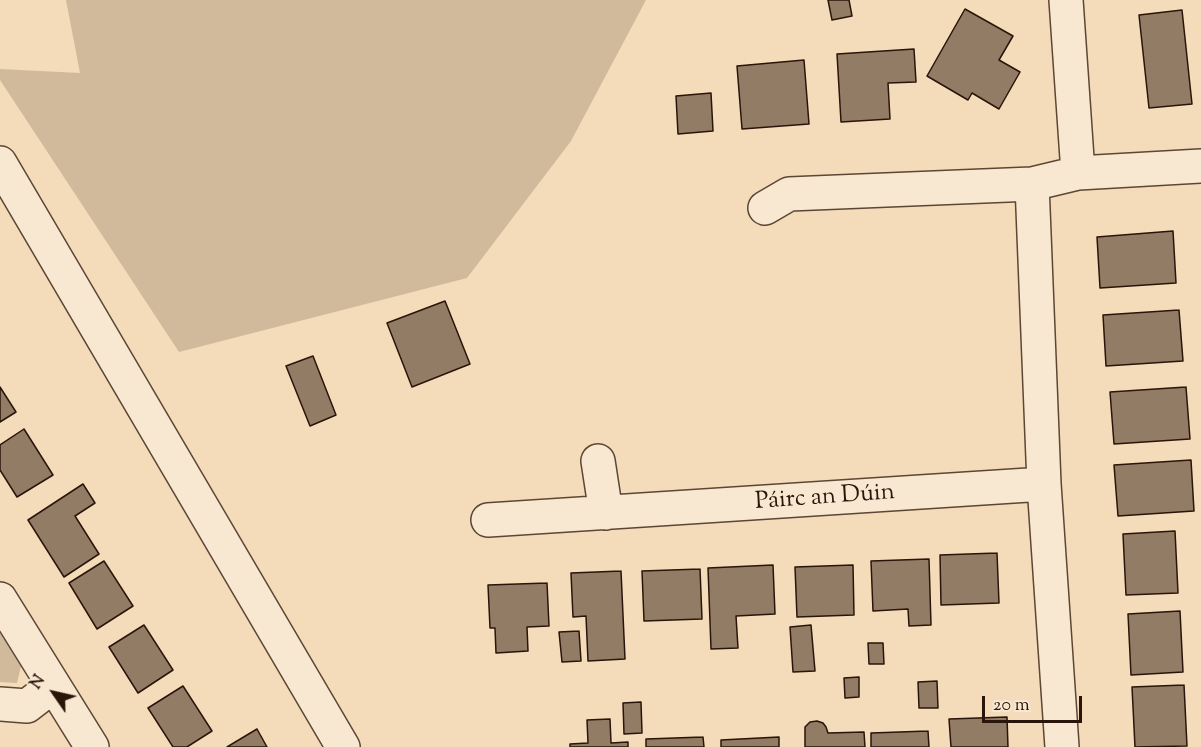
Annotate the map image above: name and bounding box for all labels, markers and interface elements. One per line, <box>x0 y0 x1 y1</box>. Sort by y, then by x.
street label: Páirc an Dúin <box>754 480 896 518</box>
north arrow <box>24 663 84 723</box>
text: N <box>26 671 52 694</box>
scale bar <box>985 684 1086 722</box>
text: 20 m <box>993 693 1030 719</box>

